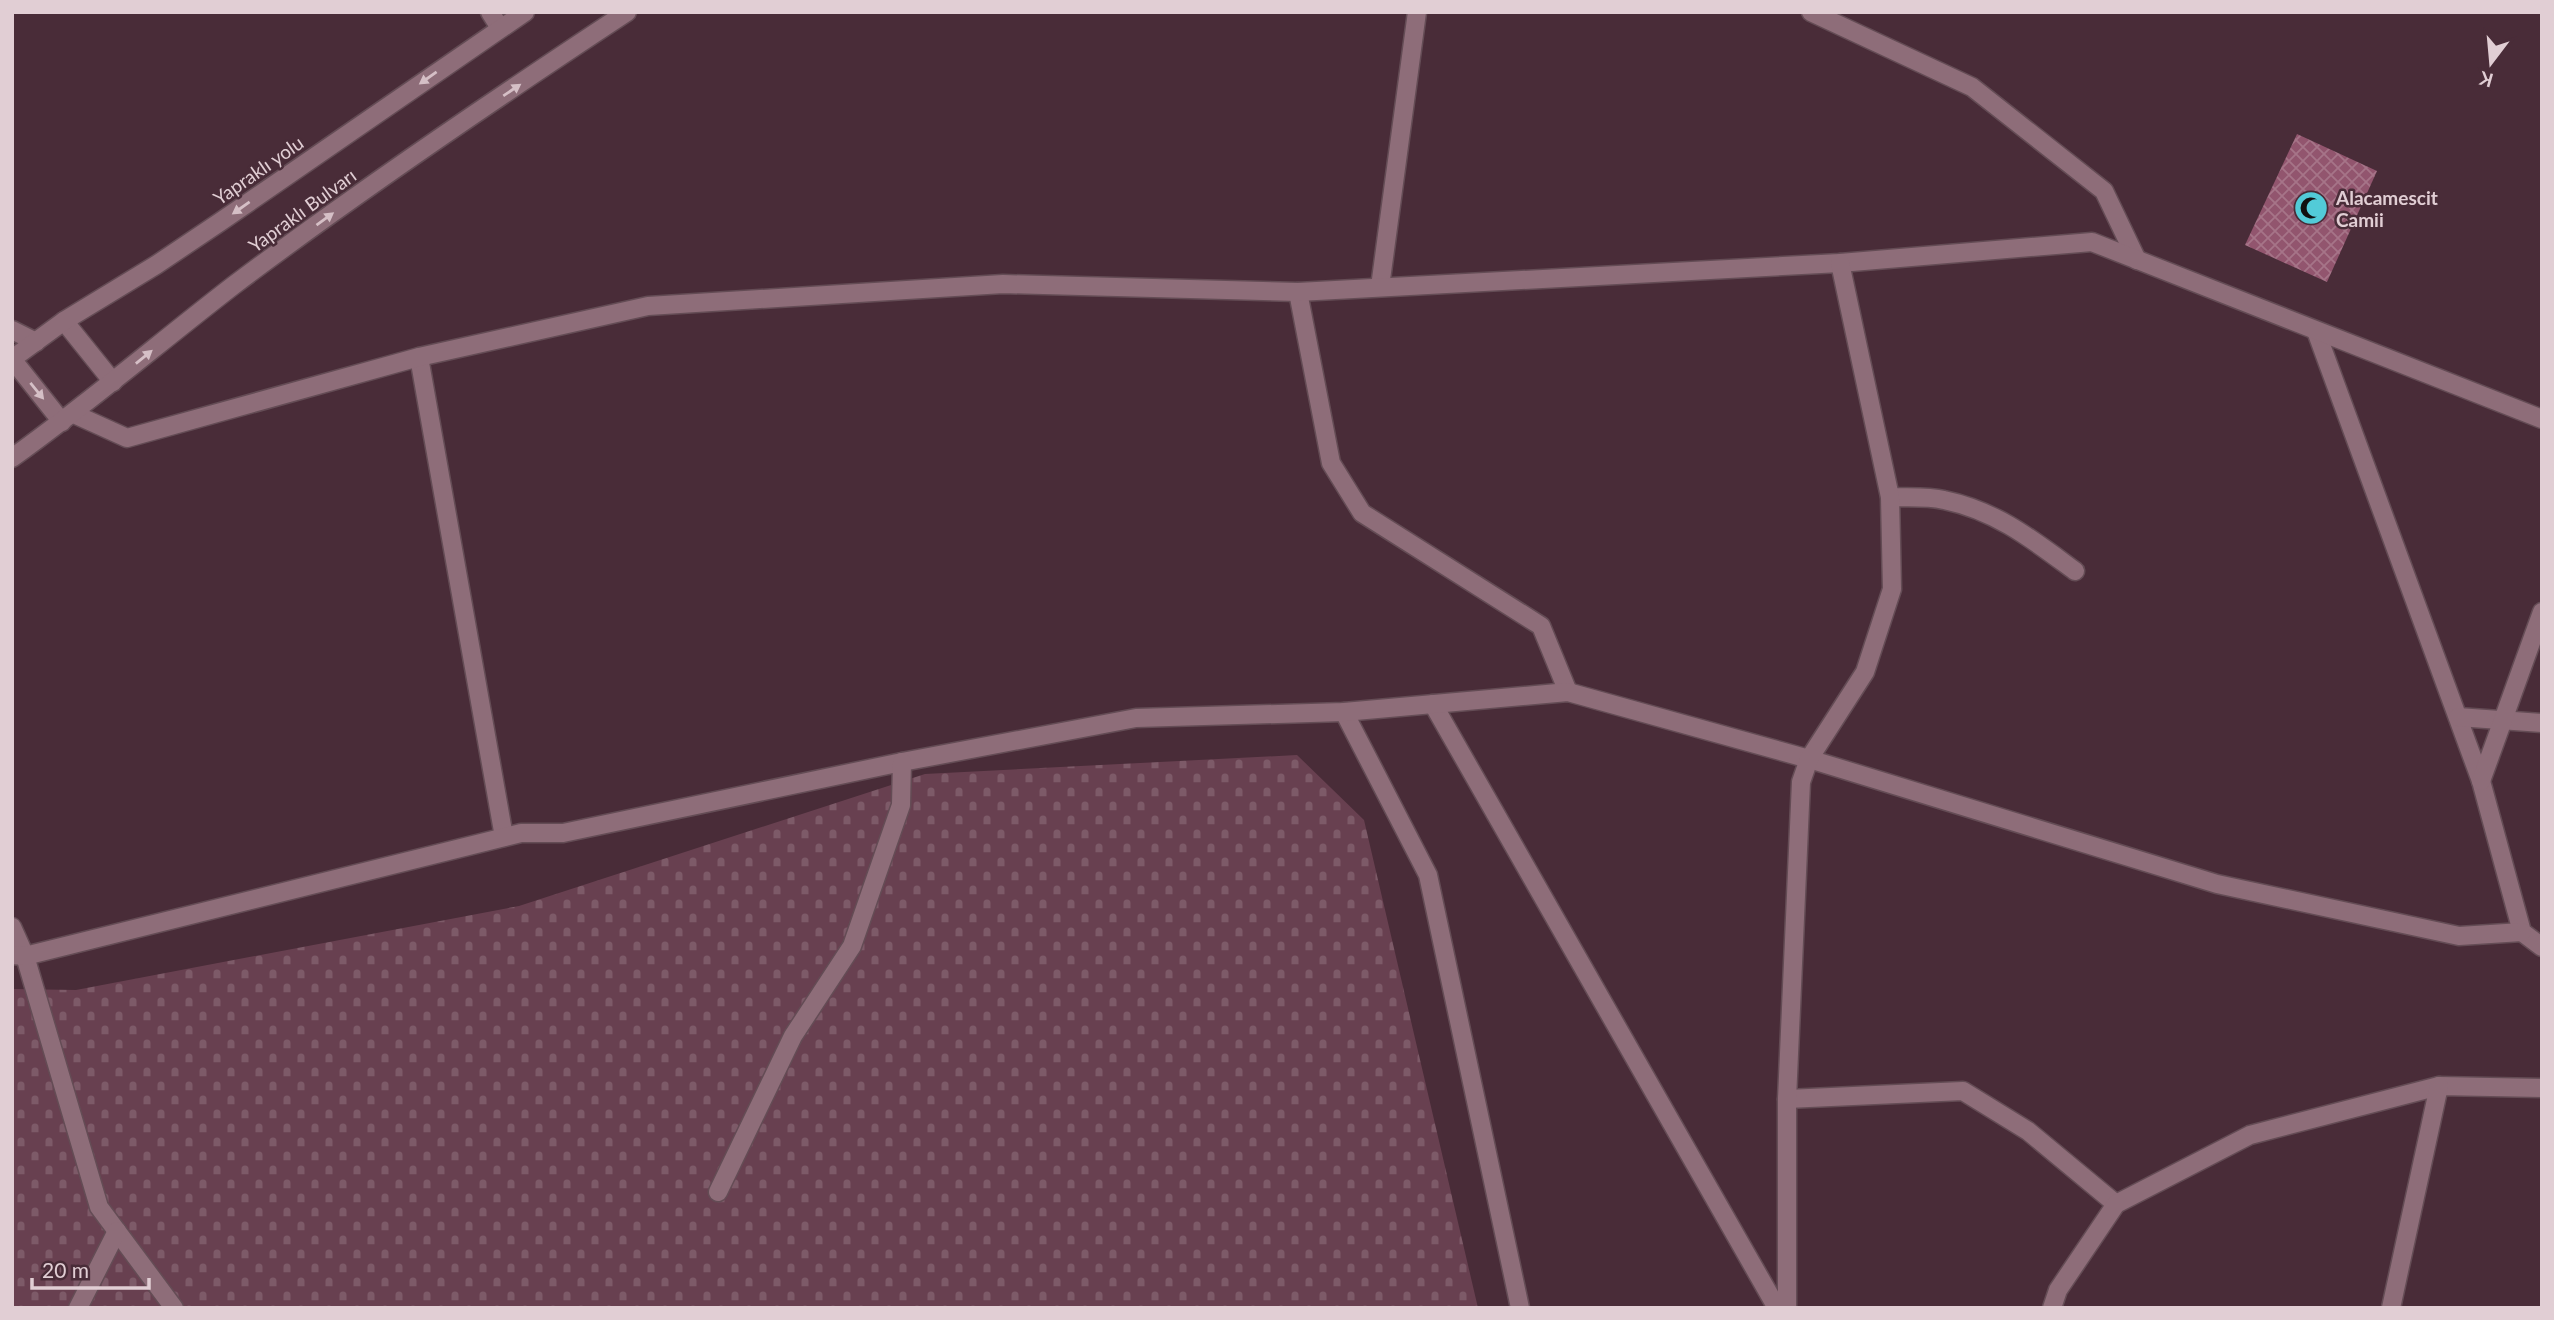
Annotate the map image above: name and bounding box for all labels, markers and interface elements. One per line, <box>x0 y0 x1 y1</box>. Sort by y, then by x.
north arrow <box>2456 28 2526 98</box>
text: K <box>2476 67 2496 93</box>
one-way arrow <box>419 71 437 85</box>
one-way arrow <box>503 83 521 97</box>
street label: Yapraklı yolu <box>209 131 307 209</box>
street label: Yapraklı Bulvarı <box>244 163 360 257</box>
place label: Alacamescit Camii <box>2335 186 2438 231</box>
mosque icon: Alacamescit Camii <box>2292 189 2330 227</box>
one-way arrow <box>231 201 251 214</box>
one-way arrow <box>316 212 334 226</box>
one-way arrow <box>135 349 153 364</box>
one-way arrow <box>30 381 45 399</box>
scale bar <box>32 1246 149 1290</box>
text: 20 m <box>42 1257 89 1282</box>

